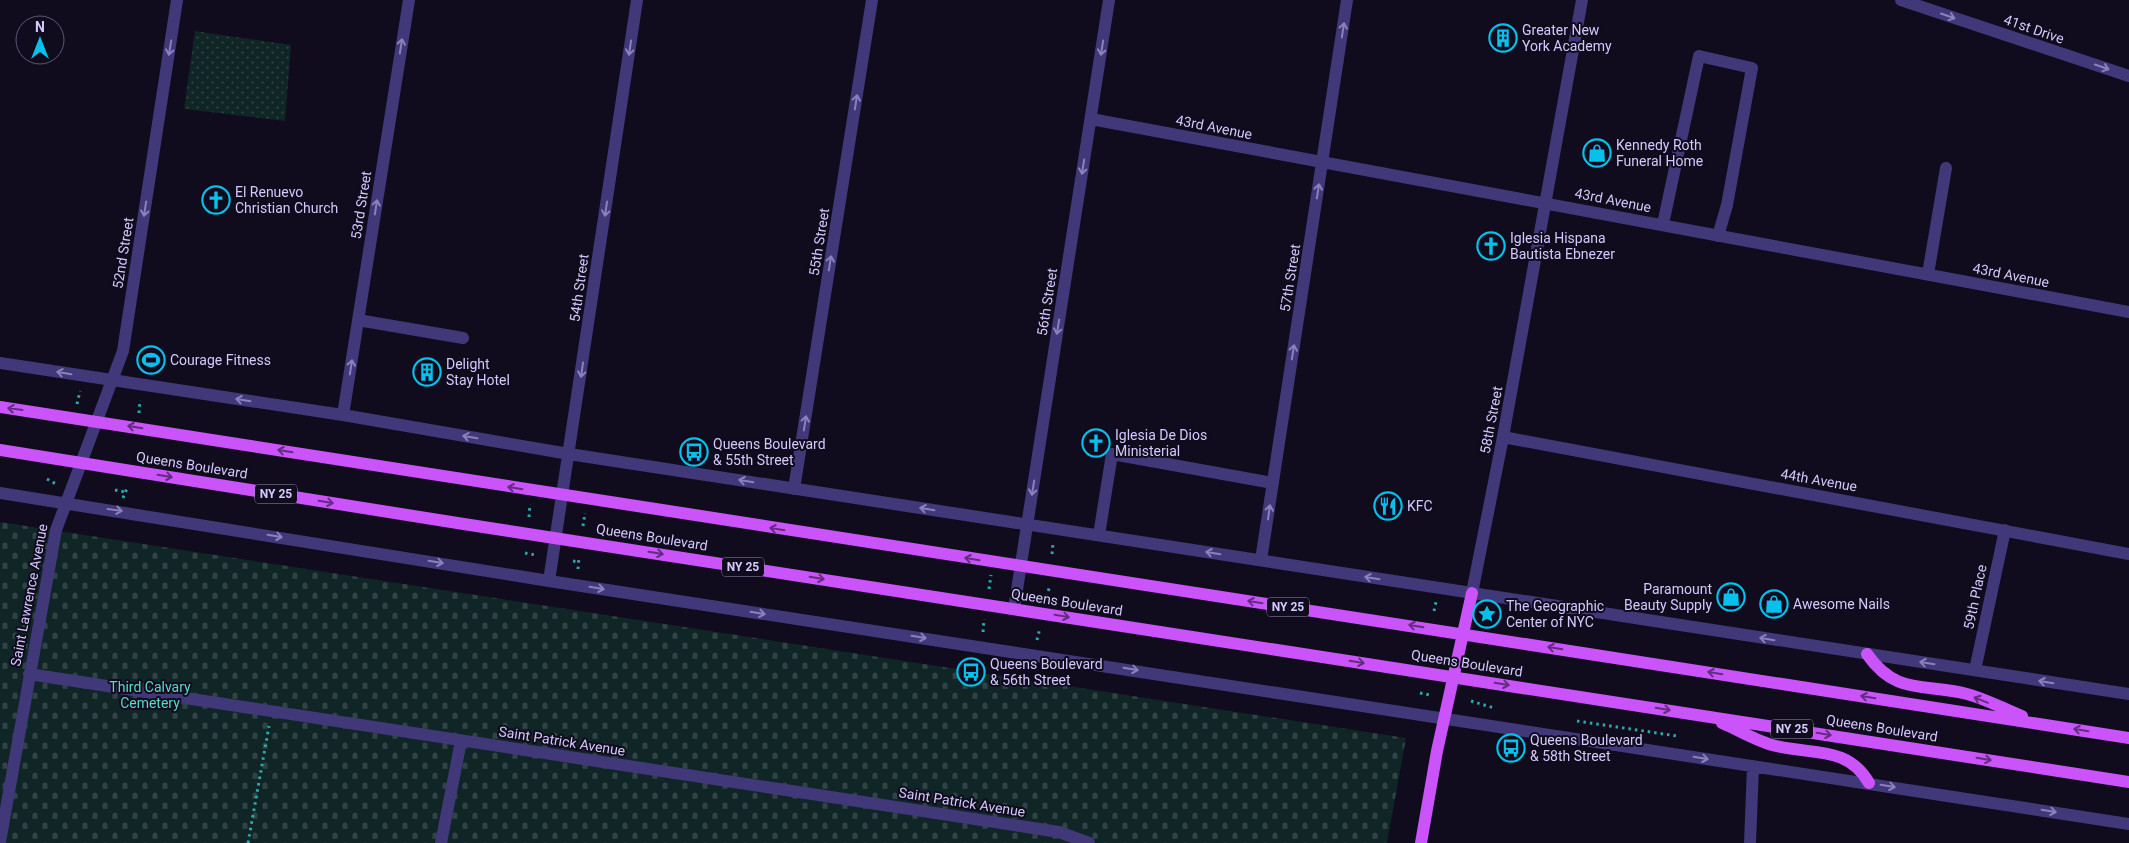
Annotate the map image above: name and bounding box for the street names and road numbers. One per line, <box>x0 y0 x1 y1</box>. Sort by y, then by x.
street label: 41st Drive <box>2002 11 2066 47</box>
street label: 43rd Avenue <box>1174 112 1254 142</box>
street label: 53rd Street <box>348 169 374 240</box>
street label: 43rd Avenue <box>1573 185 1653 215</box>
street label: 55th Street <box>806 207 832 277</box>
street label: 52nd Street <box>109 216 137 290</box>
street label: 57th Street <box>1277 243 1303 313</box>
street label: 54th Street <box>566 253 592 323</box>
street label: 43rd Avenue <box>1971 260 2051 290</box>
street label: 56th Street <box>1034 267 1060 337</box>
street label: 58th Street <box>1477 384 1505 455</box>
street label: Queens Boulevard <box>135 448 249 482</box>
street label: 44th Avenue <box>1780 465 1858 495</box>
road number: NY 25 <box>255 484 297 504</box>
street label: Queens Boulevard <box>595 520 709 554</box>
street label: Saint Lawrence Avenue <box>7 523 51 667</box>
road number: NY 25 <box>722 558 764 576</box>
street label: 59th Place <box>1960 563 1990 631</box>
street label: Queens Boulevard <box>1010 585 1124 619</box>
road number: NY 25 <box>1267 598 1309 616</box>
street label: Queens Boulevard <box>1410 646 1524 680</box>
street label: Queens Boulevard <box>1825 711 1939 745</box>
road number: NY 25 <box>1771 720 1813 739</box>
street label: Saint Patrick Avenue <box>498 723 626 759</box>
street label: Saint Patrick Avenue <box>898 784 1026 820</box>

